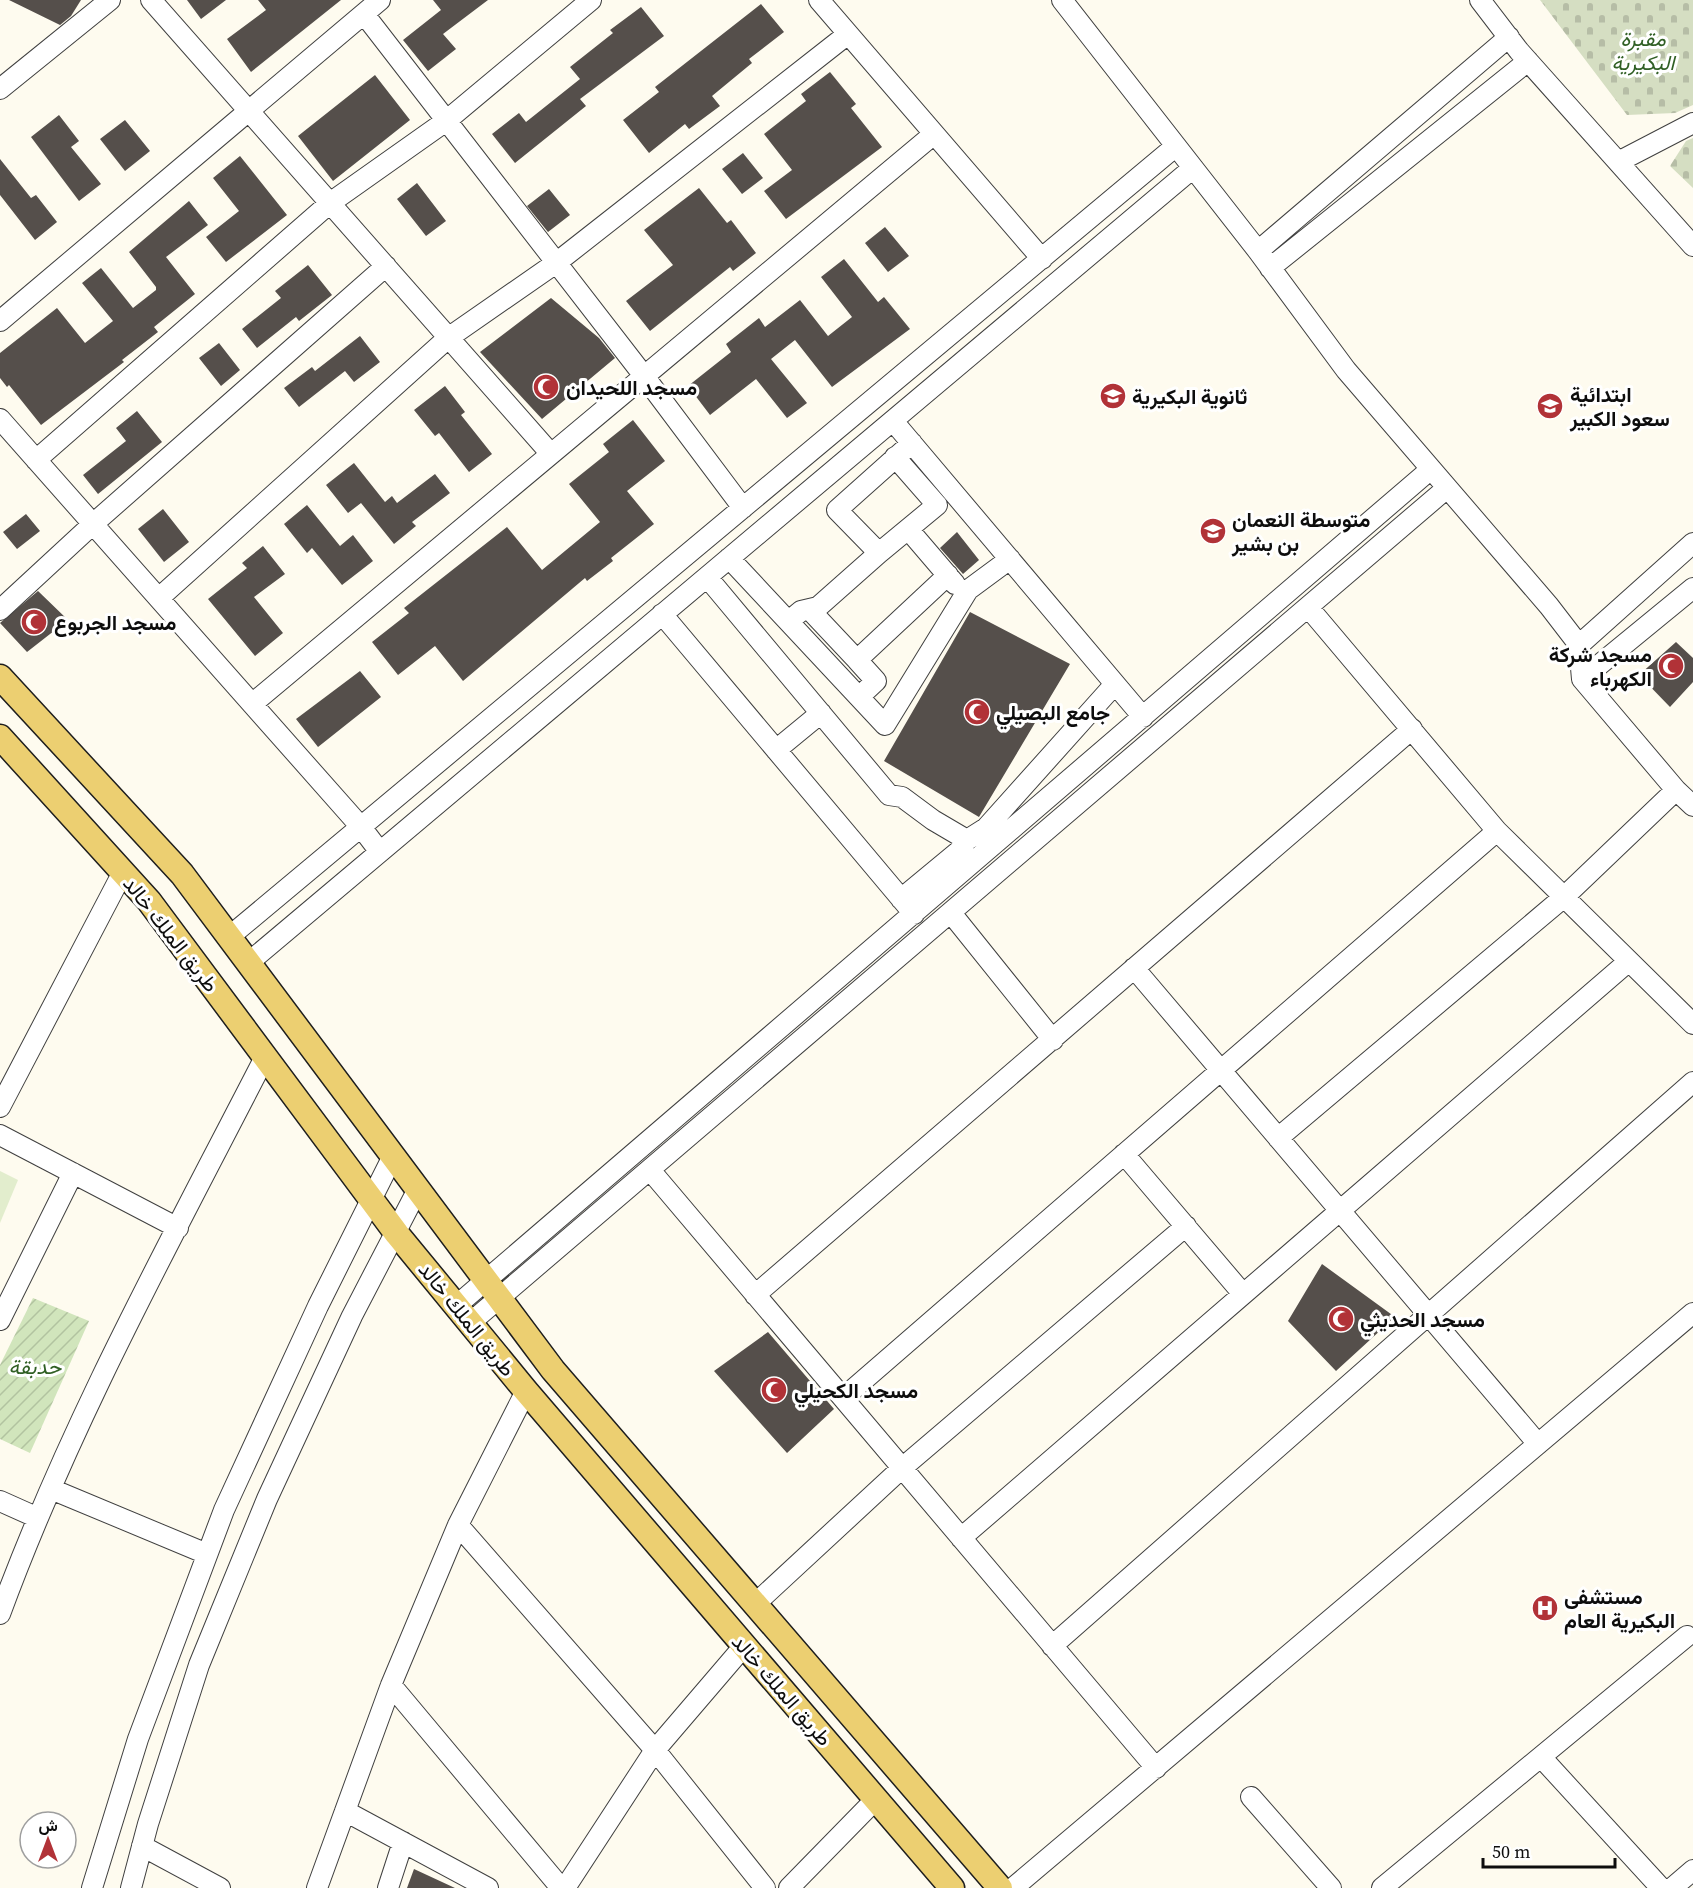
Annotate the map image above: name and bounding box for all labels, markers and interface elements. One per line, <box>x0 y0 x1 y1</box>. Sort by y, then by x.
park label: مقبرة البكيرية <box>1612 24 1677 77</box>
mosque icon: مسجد اللحيدان <box>531 372 561 402</box>
place label: مسجد اللحيدان <box>566 373 697 402</box>
place label: ابتدائية سعود الكبير <box>1569 380 1670 433</box>
school or university icon: ثانوية البكيرية <box>1098 381 1128 411</box>
place label: ثانوية البكيرية <box>1132 382 1247 411</box>
school or university icon: ابتدائية سعود الكبير <box>1535 391 1565 421</box>
place label: متوسطة النعمان بن بشير <box>1231 505 1370 558</box>
school or university icon: متوسطة النعمان بن بشير <box>1198 516 1228 546</box>
mosque icon: مسجد الجربوع <box>19 607 49 637</box>
place label: مسجد الجربوع <box>54 608 177 637</box>
place label: مسجد شركة الكهرباء <box>1549 640 1652 693</box>
mosque icon: مسجد شركة الكهرباء <box>1656 651 1686 681</box>
mosque icon: جامع البصيلي <box>962 697 992 727</box>
place label: جامع البصيلي <box>996 698 1110 730</box>
street label: طريق الملك خالد <box>117 870 225 998</box>
street label: طريق الملك خالد <box>412 1256 522 1382</box>
mosque icon: مسجد الحديثي <box>1326 1304 1356 1334</box>
place label: مسجد الحديثي <box>1360 1305 1485 1337</box>
park label: حدبقة <box>9 1352 62 1381</box>
mosque icon: مسجد الكحيلي <box>759 1375 789 1405</box>
place label: مسجد الكحيلي <box>794 1376 918 1408</box>
place label: مستشفى البكيرية العام <box>1564 1582 1675 1635</box>
hospital icon: مستشفى البكيرية العام <box>1530 1593 1560 1623</box>
street label: طريق الملك خالد <box>725 1628 839 1752</box>
north arrow <box>18 1810 78 1870</box>
text: ش <box>38 1814 58 1836</box>
scale bar <box>1483 1831 1615 1869</box>
text: 50 m <box>1492 1839 1530 1864</box>

